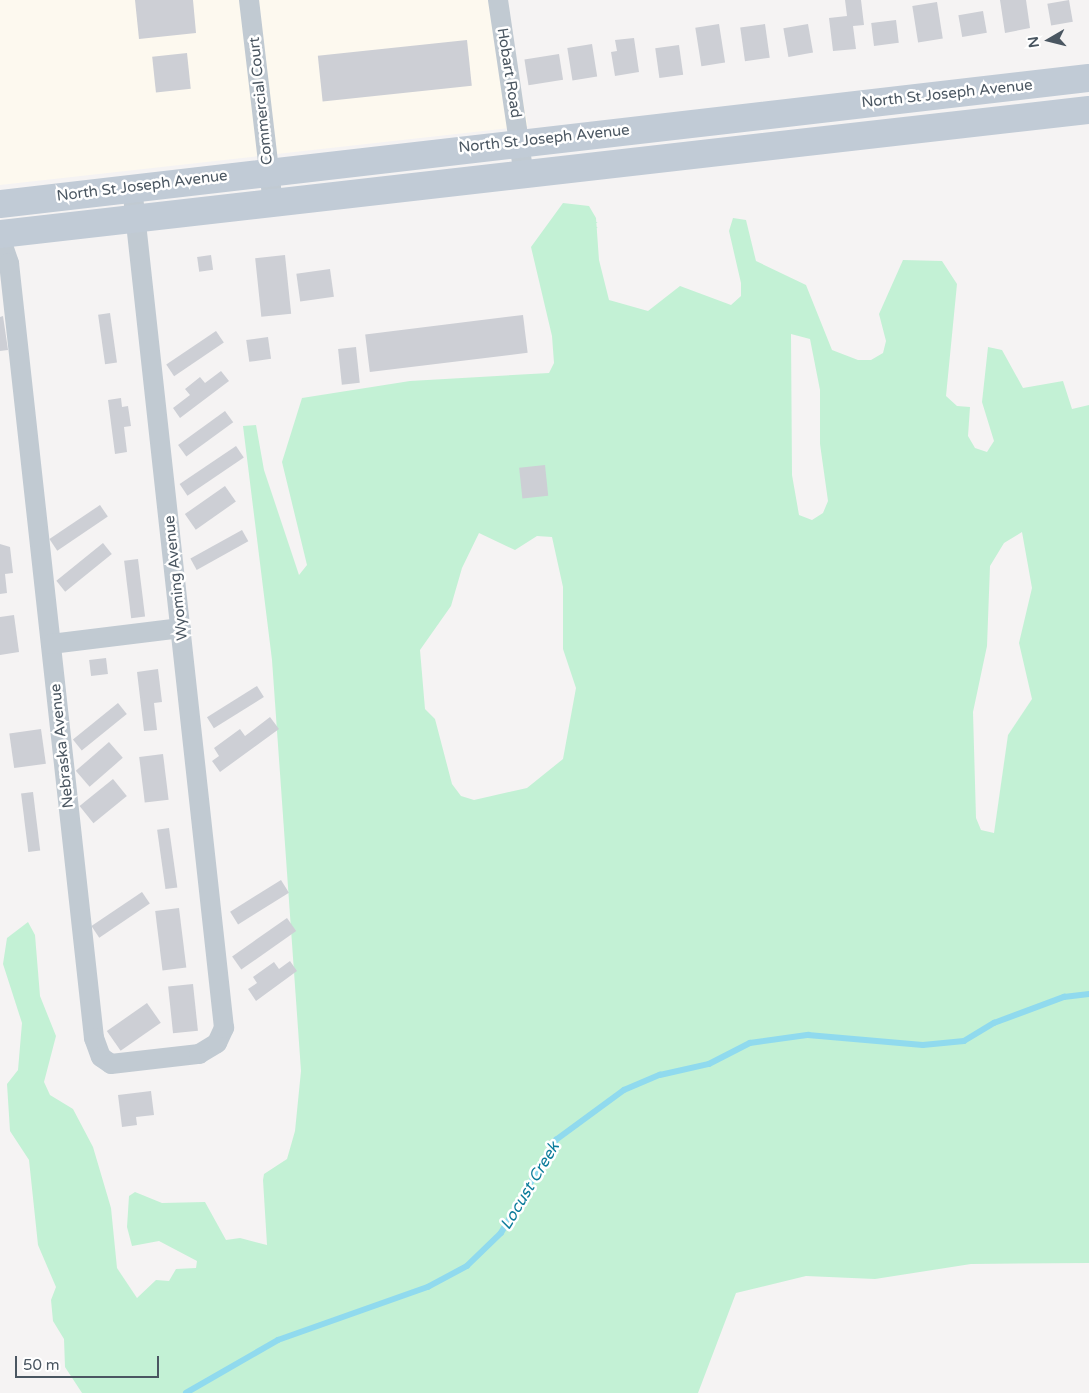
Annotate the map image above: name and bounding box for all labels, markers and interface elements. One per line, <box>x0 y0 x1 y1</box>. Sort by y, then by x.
north arrow <box>1024 15 1074 65</box>
street label: Hobart Road <box>493 27 525 119</box>
text: N <box>1024 35 1043 49</box>
street label: Commercial Court <box>245 36 277 166</box>
street label: North St Joseph Avenue <box>861 76 1033 112</box>
street label: North St Joseph Avenue <box>458 121 630 157</box>
street label: North St Joseph Avenue <box>56 167 228 205</box>
street label: Wyoming Avenue <box>160 515 192 641</box>
street label: Nebraska Avenue <box>47 683 77 809</box>
water label: Locust Creek <box>496 1139 564 1233</box>
scale bar <box>18 1346 161 1378</box>
text: 50 m <box>23 1356 60 1374</box>

